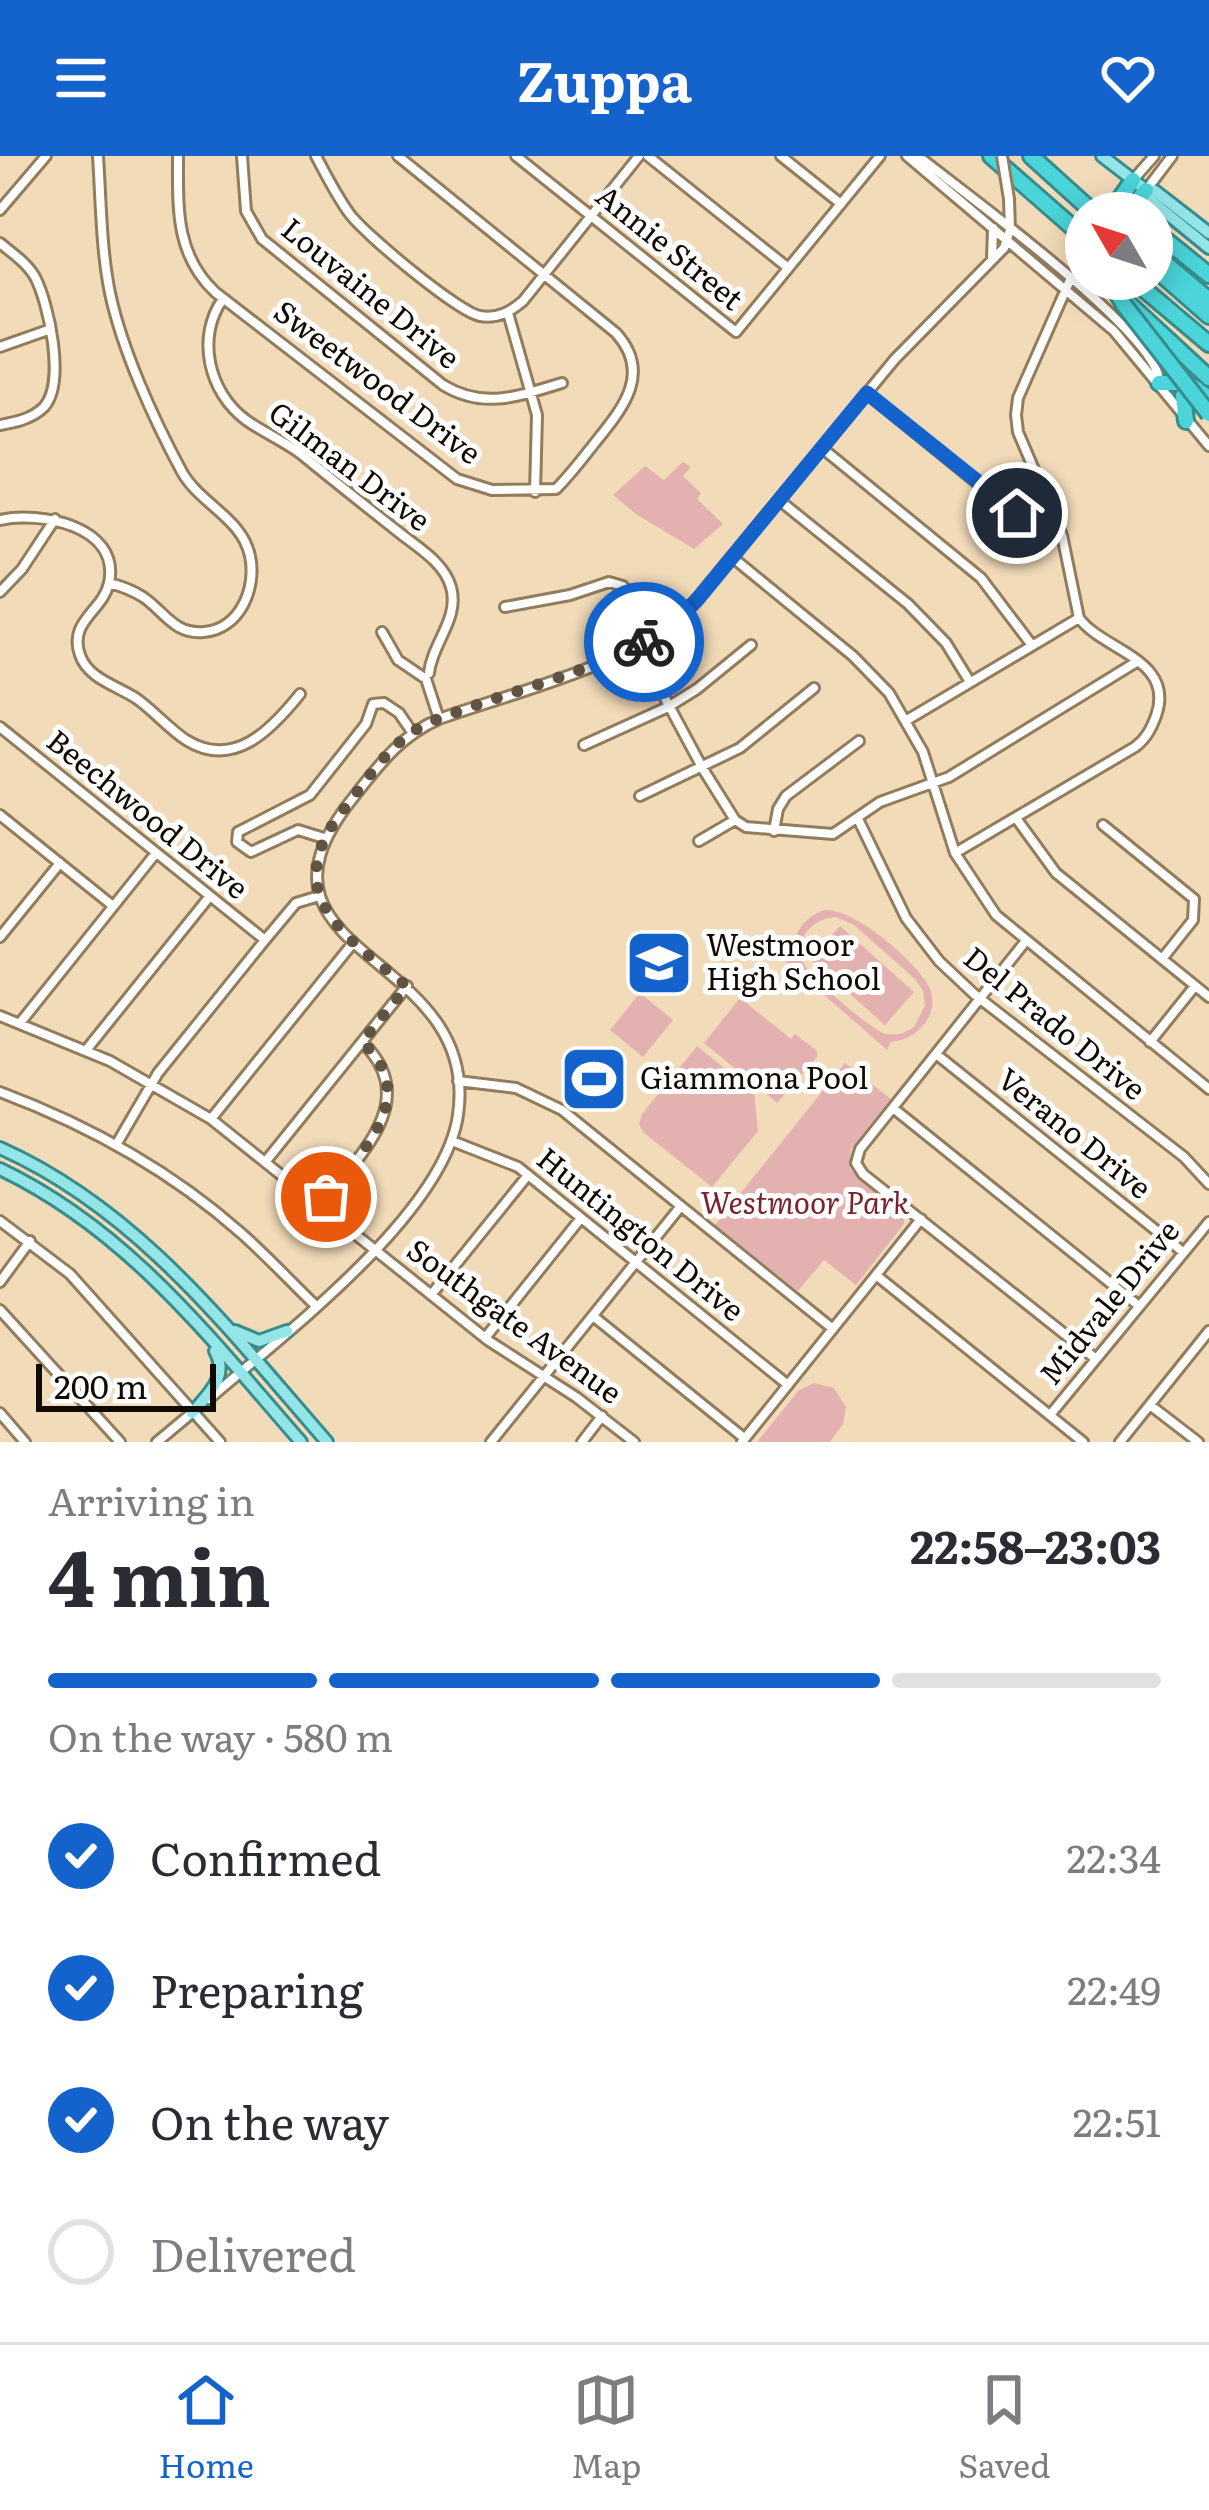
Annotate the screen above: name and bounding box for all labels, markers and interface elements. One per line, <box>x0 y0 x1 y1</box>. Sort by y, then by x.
text: Zuppa <box>517 38 692 119</box>
icon: menu <box>48 45 114 111</box>
icon: heart <box>1095 45 1161 111</box>
street label: Annie Street <box>588 172 754 319</box>
north arrow <box>1065 192 1173 300</box>
map controls <box>1065 192 1173 300</box>
street label: Louvaine Drive <box>273 206 471 377</box>
street label: Sweetwood Drive <box>266 288 491 473</box>
street label: Gilman Drive <box>261 389 441 540</box>
pin <box>966 462 1068 564</box>
icon: home <box>984 480 1050 546</box>
courier <box>584 582 704 702</box>
icon: bike <box>611 609 677 675</box>
street label: Beechwood Drive <box>39 717 259 908</box>
place label: Westmoor High School <box>706 921 881 999</box>
school or university icon: Westmoor High School <box>624 928 694 998</box>
street label: Del Prado Drive <box>955 934 1156 1109</box>
sports icon: Giammona Pool <box>559 1044 629 1114</box>
place label: Giammona Pool <box>640 1054 868 1098</box>
street label: Verano Drive <box>990 1056 1162 1207</box>
street label: Huntington Drive <box>529 1135 755 1330</box>
pin <box>275 1146 377 1248</box>
icon: bag <box>293 1164 359 1230</box>
park label: Westmoor Park <box>701 1179 910 1223</box>
street label: Midvale Drive <box>1027 1209 1188 1393</box>
street label: Southgate Avenue <box>399 1227 632 1413</box>
scale bar <box>36 1358 216 1411</box>
text: 200 m <box>54 1360 148 1409</box>
text: Arriving in <box>48 1470 255 1528</box>
text: 22:58–23:03 <box>910 1511 1161 1578</box>
text: 4 min <box>48 1515 271 1631</box>
text: On the way · 580 m <box>48 1706 393 1764</box>
icon: check <box>48 1823 114 1889</box>
text: Confirmed <box>150 1823 381 1890</box>
text: 22:34 <box>1066 1827 1161 1885</box>
icon: check <box>48 1955 114 2021</box>
text: Preparing <box>150 1955 364 2022</box>
text: 22:49 <box>1067 1959 1161 2017</box>
icon: check <box>48 2087 114 2153</box>
text: On the way <box>150 2087 389 2154</box>
text: 22:51 <box>1073 2091 1161 2149</box>
text: Delivered <box>150 2219 356 2286</box>
tab: Home <box>159 2367 254 2488</box>
tab: Map <box>571 2367 641 2488</box>
tab: Saved <box>959 2367 1050 2488</box>

